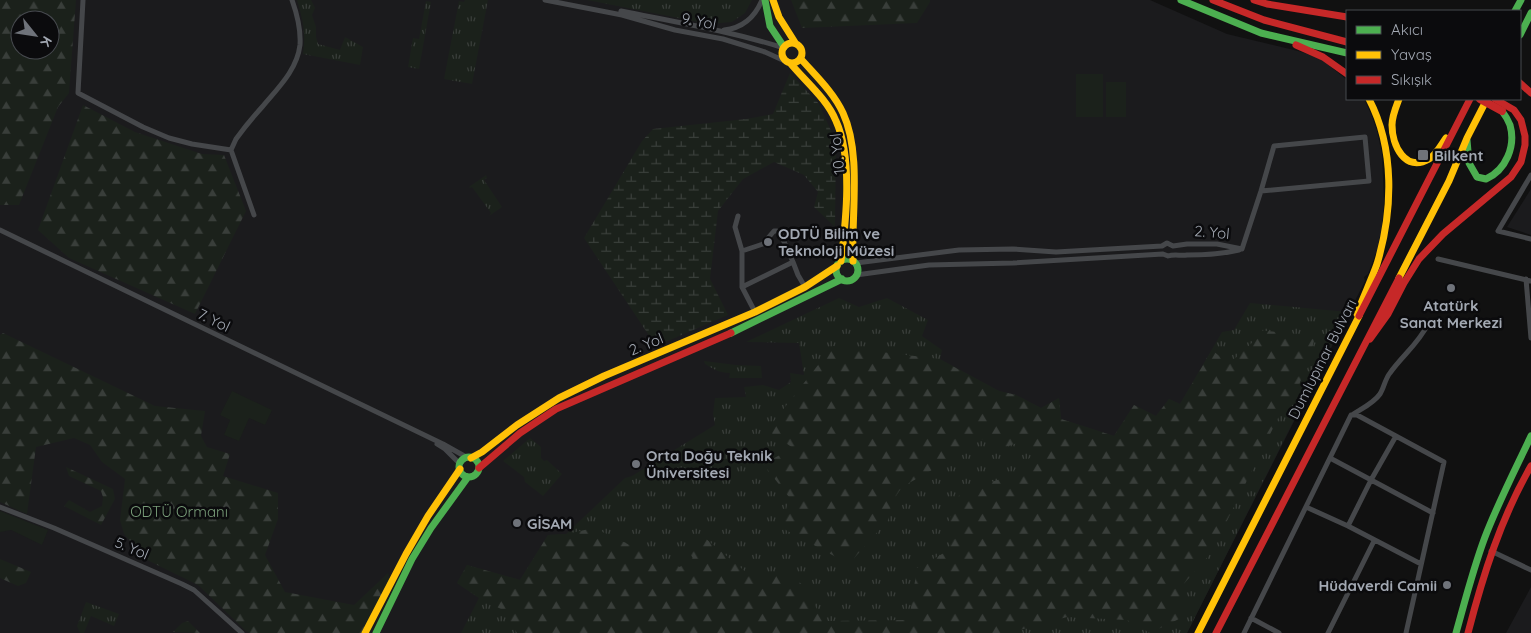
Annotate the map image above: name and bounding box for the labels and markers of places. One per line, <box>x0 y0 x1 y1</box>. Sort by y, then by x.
place label: Bilkent <box>1434 146 1484 165</box>
marker: Bilkent <box>1416 148 1430 162</box>
place label: ODTÜ Bilim ve Teknoloji Müzesi <box>778 224 894 260</box>
marker: ODTÜ Bilim ve Teknoloji Müzesi <box>762 236 774 248</box>
marker: Atatürk Sanat Merkezi <box>1445 282 1457 294</box>
place label: Atatürk Sanat Merkezi <box>1400 296 1502 332</box>
place label: Orta Doğu Teknik Üniversitesi <box>646 446 772 482</box>
marker: Orta Doğu Teknik Üniversitesi <box>630 458 642 470</box>
place label: GİSAM <box>527 514 572 533</box>
marker: GİSAM <box>511 517 523 529</box>
place label: Hüdaverdi Camii <box>1318 576 1437 595</box>
marker: Hüdaverdi Camii <box>1441 579 1453 591</box>

